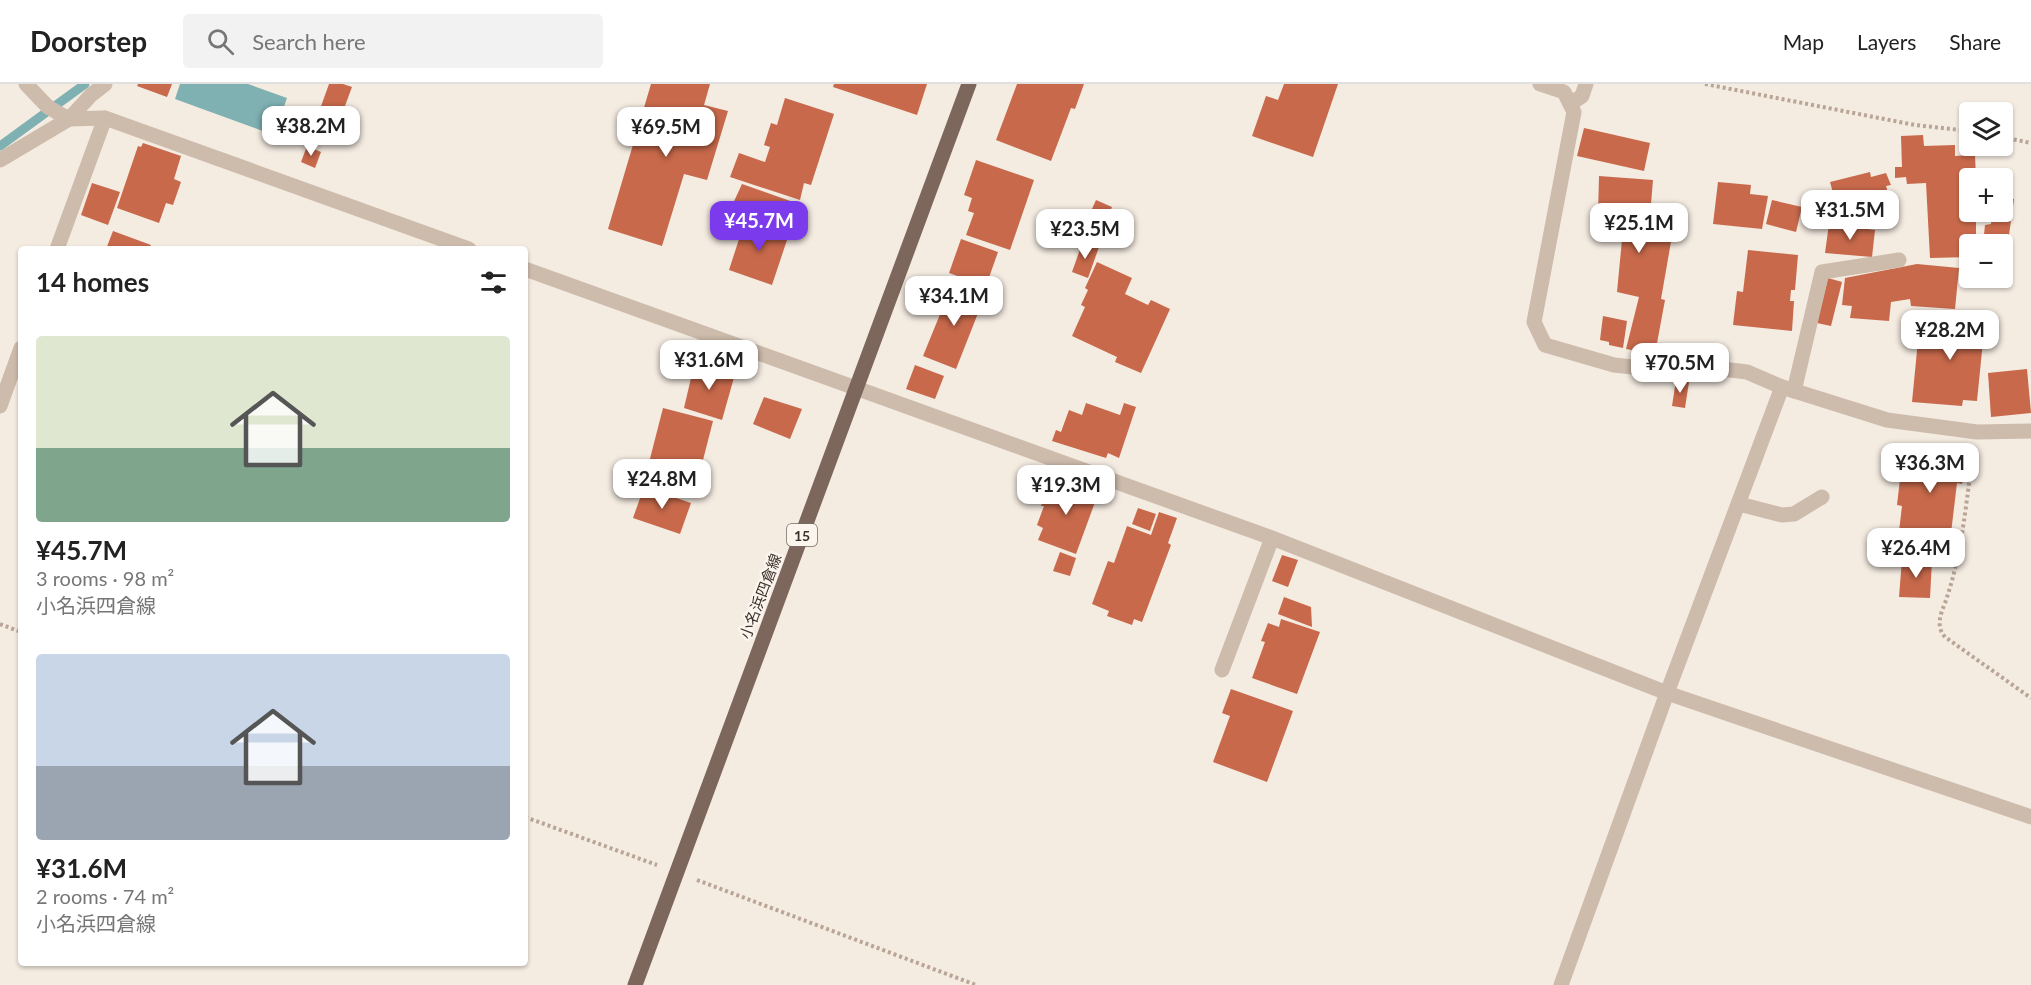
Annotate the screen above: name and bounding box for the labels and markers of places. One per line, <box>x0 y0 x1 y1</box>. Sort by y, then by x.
pin: ¥38.2M <box>262 106 360 157</box>
pin: ¥69.5M <box>617 107 715 158</box>
pin: ¥31.5M <box>1801 190 1899 241</box>
pin: ¥45.7M <box>710 201 808 252</box>
pin: ¥25.1M <box>1590 203 1688 254</box>
pin: ¥23.5M <box>1036 209 1134 260</box>
pin: ¥34.1M <box>905 276 1003 327</box>
pin: ¥28.2M <box>1901 310 1999 361</box>
pin: ¥31.6M <box>660 340 758 391</box>
pin: ¥70.5M <box>1631 343 1729 394</box>
pin: ¥36.3M <box>1881 443 1979 494</box>
pin: ¥24.8M <box>613 459 711 510</box>
pin: ¥19.3M <box>1017 465 1115 516</box>
pin: ¥26.4M <box>1867 528 1965 579</box>

